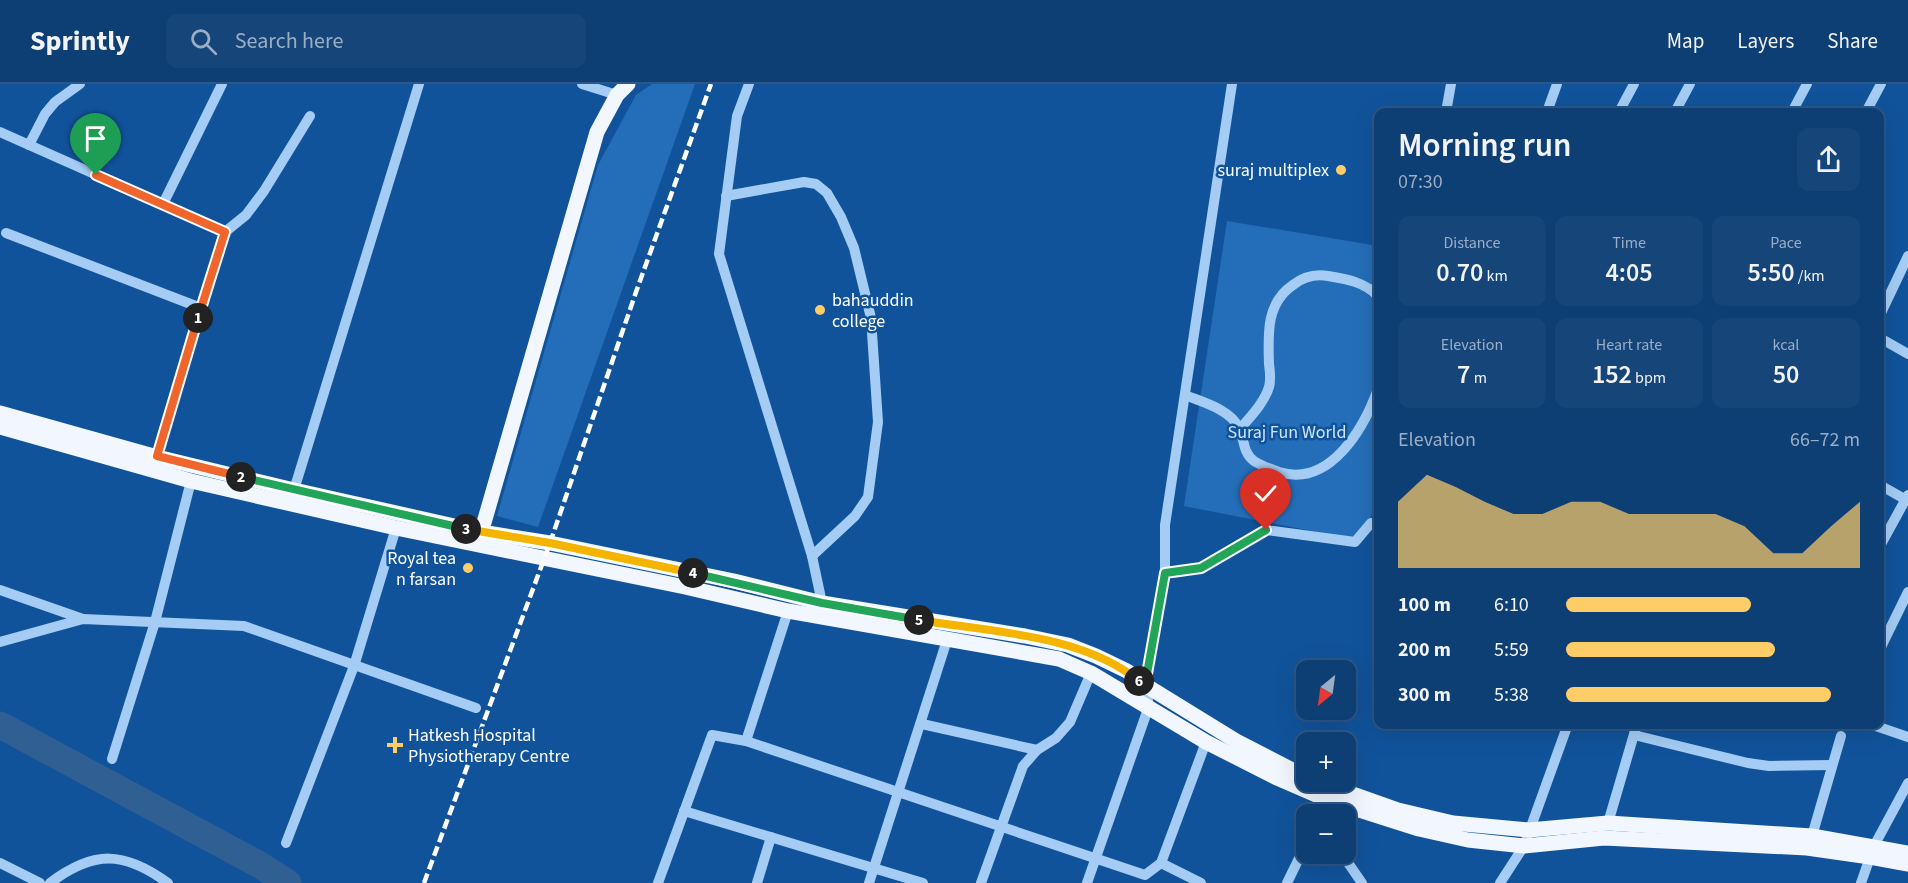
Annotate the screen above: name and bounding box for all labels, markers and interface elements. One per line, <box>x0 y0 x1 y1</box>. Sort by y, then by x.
search box <box>166 14 586 68</box>
text: Sprintly <box>30 21 130 61</box>
icon: search <box>187 25 220 58</box>
text: Search here <box>235 25 343 57</box>
text: Map <box>1667 26 1704 56</box>
text: Layers <box>1737 26 1794 56</box>
text: Share <box>1827 26 1878 56</box>
pin <box>70 113 121 175</box>
icon: arrive <box>79 122 112 155</box>
text: Morning run <box>1398 122 1572 169</box>
button: share <box>1797 128 1860 191</box>
place label: suraj multiplex <box>1218 158 1329 183</box>
marker: suraj multiplex <box>1334 163 1348 177</box>
text: 07:30 <box>1398 168 1443 196</box>
text: Distance <box>1444 232 1500 254</box>
text: Time <box>1612 232 1646 254</box>
text: Pace <box>1770 232 1802 254</box>
text: 0.70 <box>1436 254 1483 291</box>
text: 4:05 <box>1605 254 1653 291</box>
text: 5:50 <box>1747 254 1795 291</box>
text: km <box>1483 265 1508 287</box>
text: /km <box>1795 265 1825 287</box>
place label: bahauddin college <box>832 288 914 334</box>
pin: 1 <box>183 303 213 333</box>
marker: bahauddin college <box>813 303 827 317</box>
text: 1 <box>194 307 202 329</box>
text: Elevation <box>1441 334 1503 356</box>
text: Heart rate <box>1596 334 1662 356</box>
text: kcal <box>1773 334 1799 356</box>
text: 7 <box>1457 356 1470 393</box>
text: 152 <box>1592 356 1632 393</box>
text: 50 <box>1773 356 1799 393</box>
text: m <box>1470 367 1487 389</box>
text: bpm <box>1632 367 1666 389</box>
park label: Suraj Fun World <box>1228 420 1346 445</box>
text: Elevation <box>1398 426 1476 454</box>
text: 66–72 m <box>1790 426 1860 454</box>
pin: 2 <box>226 462 256 492</box>
text: 2 <box>237 466 245 488</box>
pin <box>1240 468 1291 530</box>
icon: check <box>1249 477 1282 510</box>
pin: 3 <box>451 514 481 544</box>
text: 3 <box>462 518 470 540</box>
place label: Royal tea n farsan <box>387 546 456 592</box>
pin: 4 <box>678 558 708 588</box>
marker: Royal tea n farsan <box>461 561 475 575</box>
text: 4 <box>689 562 697 584</box>
text: 100 m <box>1398 591 1451 619</box>
text: 6:10 <box>1494 591 1529 619</box>
pin: 5 <box>904 605 934 635</box>
text: 5 <box>915 609 923 631</box>
text: 200 m <box>1398 636 1451 664</box>
text: 5:59 <box>1494 636 1529 664</box>
north arrow <box>1296 660 1356 720</box>
map controls <box>1296 660 1356 864</box>
pin: 6 <box>1124 666 1154 696</box>
text: 6 <box>1135 670 1143 692</box>
text: 300 m <box>1398 681 1451 709</box>
text: 5:38 <box>1494 681 1529 709</box>
place label: Hatkesh Hospital Physiotherapy Centre <box>408 723 570 769</box>
button: + <box>1296 732 1356 792</box>
marker: Hatkesh Hospital Physiotherapy Centre <box>386 736 404 754</box>
button: − <box>1296 804 1356 864</box>

